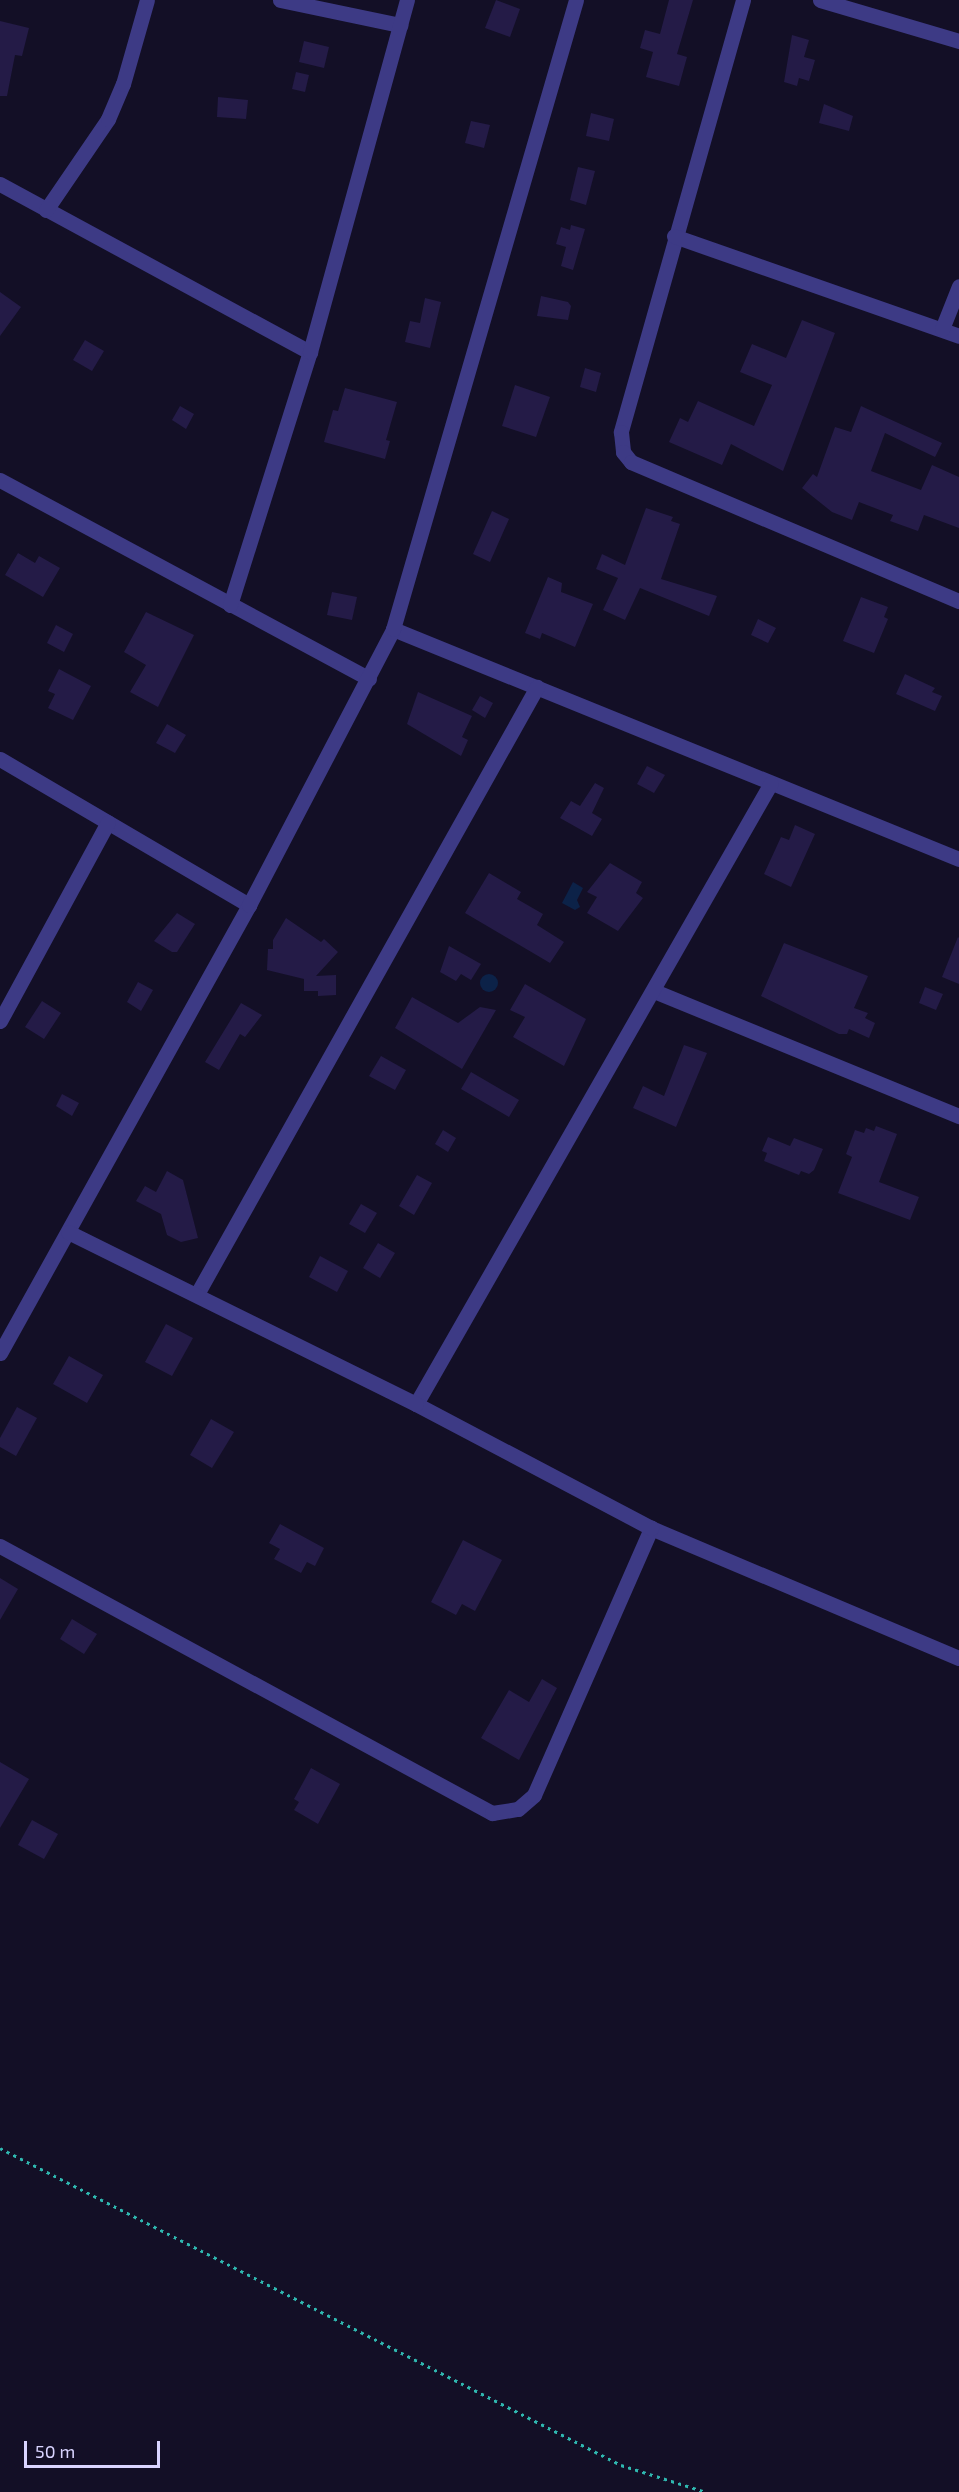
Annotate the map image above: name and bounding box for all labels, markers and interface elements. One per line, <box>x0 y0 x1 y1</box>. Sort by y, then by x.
scale bar <box>27 2429 164 2467</box>
text: 50 m <box>35 2440 75 2462</box>

